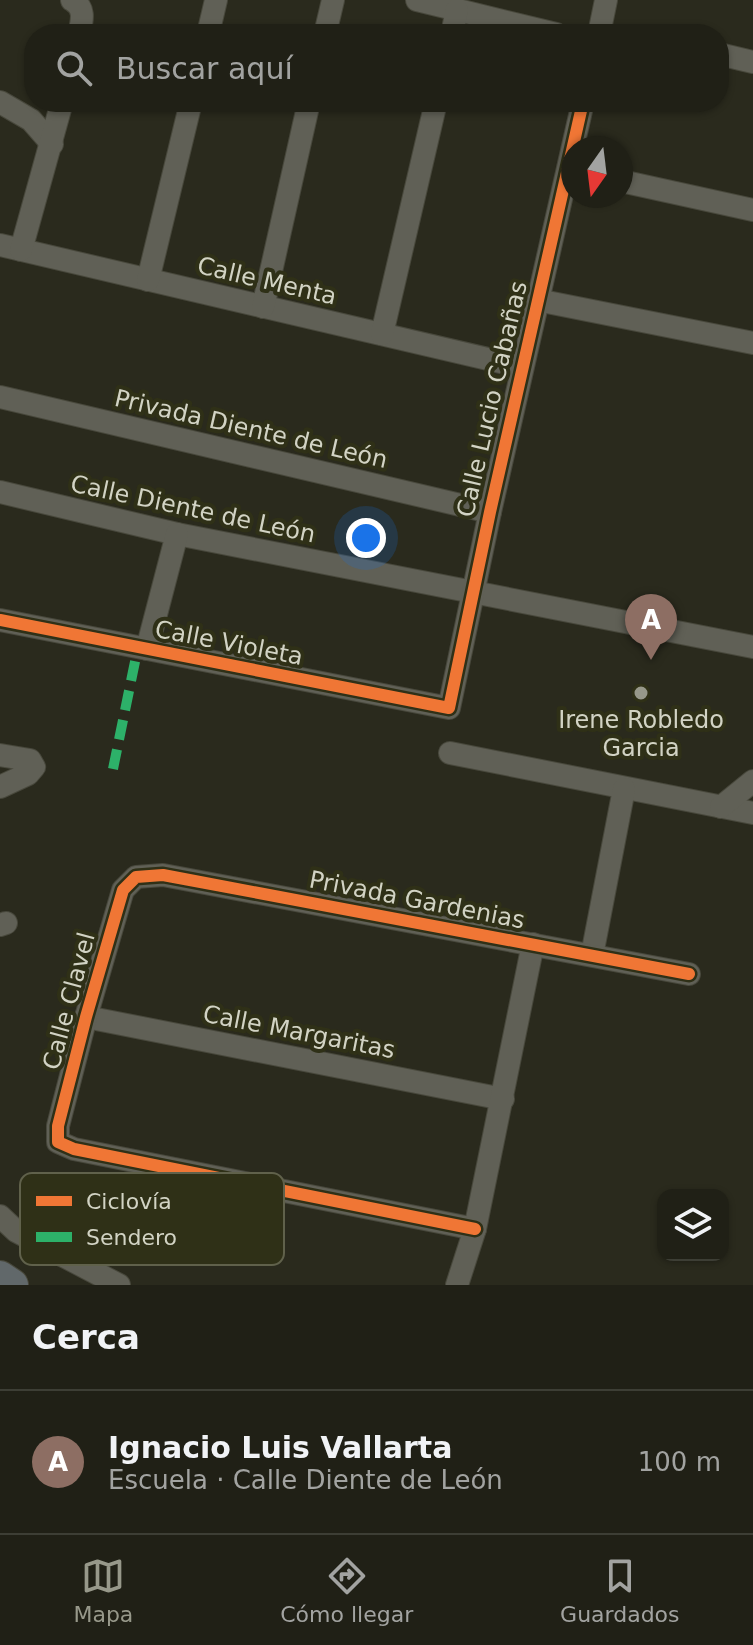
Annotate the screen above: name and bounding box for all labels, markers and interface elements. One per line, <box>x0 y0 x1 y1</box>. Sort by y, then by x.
search box <box>24 24 729 112</box>
icon: search <box>52 46 96 90</box>
text: Buscar aquí <box>116 51 293 86</box>
north arrow <box>561 136 633 208</box>
street label: Calle Menta <box>195 251 339 311</box>
street label: Calle Lucio Cabañas <box>451 278 533 520</box>
street label: Privada Diente de León <box>112 384 390 474</box>
street label: Calle Diente de León <box>68 469 318 549</box>
your location <box>346 518 386 558</box>
pin: A <box>625 594 677 660</box>
street label: Calle Violeta <box>153 615 305 671</box>
marker: Irene Robledo Garcia <box>632 684 650 702</box>
place label: Irene Robledo Garcia <box>558 706 724 762</box>
street label: Privada Gardenias <box>307 865 527 935</box>
street label: Calle Clavel <box>37 929 101 1073</box>
street label: Calle Margaritas <box>201 1000 397 1064</box>
legend <box>20 1173 284 1265</box>
text: Ciclovía <box>86 1189 172 1214</box>
map controls <box>657 1189 729 1261</box>
button: layers <box>657 1189 729 1261</box>
text: Sendero <box>86 1225 177 1250</box>
text: Cerca <box>32 1317 140 1357</box>
text: Ignacio Luis Vallarta <box>108 1430 452 1465</box>
text: A <box>48 1447 68 1477</box>
text: 100 m <box>638 1447 721 1477</box>
text: Escuela · Calle Diente de León <box>108 1465 503 1495</box>
tab: Mapa <box>73 1554 133 1627</box>
tab: Cómo llegar <box>280 1554 413 1627</box>
tab: Guardados <box>560 1554 680 1627</box>

